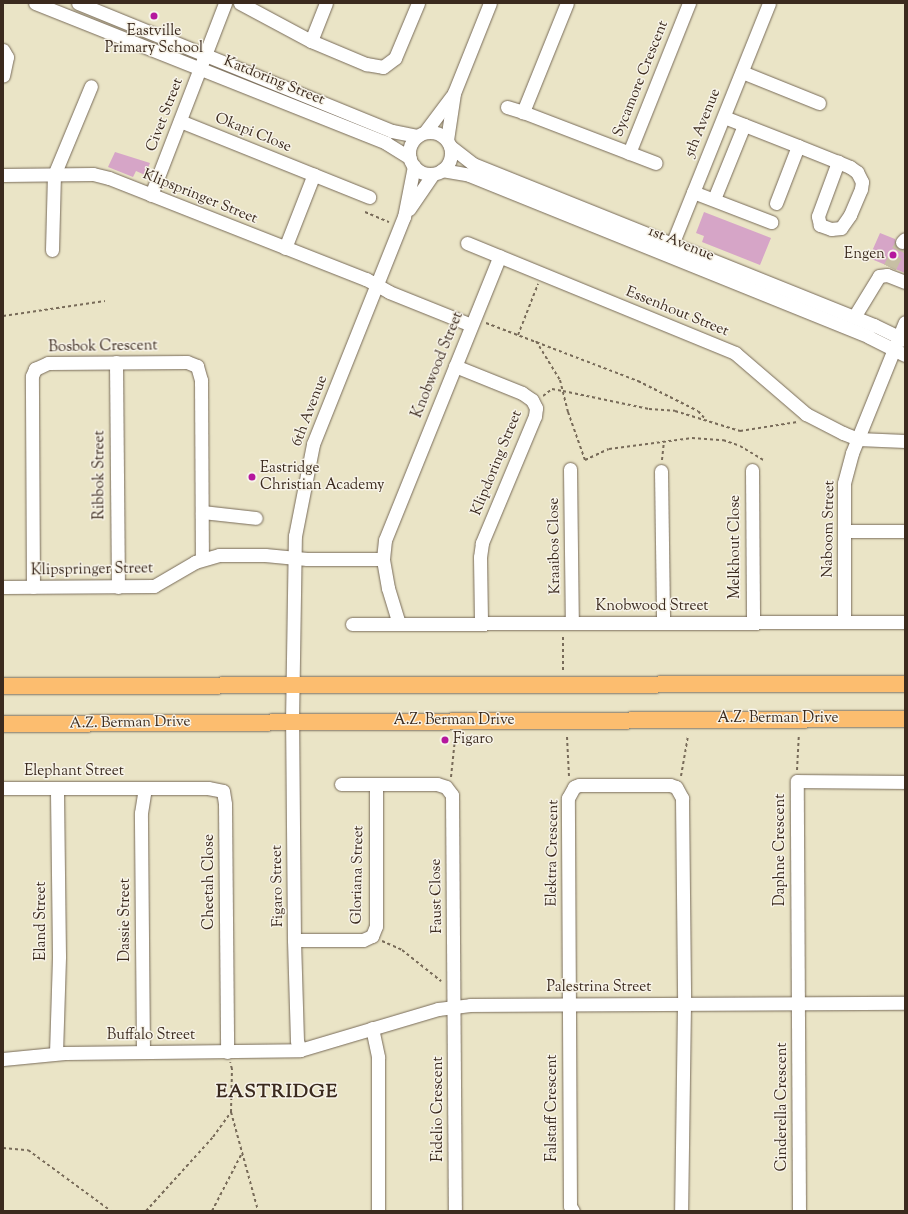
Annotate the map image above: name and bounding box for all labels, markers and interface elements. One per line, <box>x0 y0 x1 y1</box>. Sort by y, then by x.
marker: Eastville Primary School <box>149 11 159 21</box>
street label: Sycamore Crescent <box>609 18 673 140</box>
place label: Eastville Primary School <box>105 22 203 57</box>
street label: Katdoring Street <box>221 53 327 109</box>
street label: Civet Street <box>143 76 187 154</box>
street label: 5th Avenue <box>681 86 725 160</box>
street label: Okapi Close <box>212 110 294 156</box>
street label: Klipspringer Street <box>140 166 260 228</box>
street label: 1st Avenue <box>645 223 717 265</box>
place label: Engen <box>844 246 885 264</box>
marker: Engen <box>888 250 898 260</box>
street label: Essenhout Street <box>623 283 731 341</box>
street label: Knobwood Street <box>408 309 468 421</box>
street label: Bosbok Crescent <box>48 337 158 357</box>
street label: 6th Avenue <box>288 373 332 449</box>
street label: Klipdoring Street <box>468 408 526 518</box>
street label: Ribbok Street <box>91 430 109 520</box>
place label: Eastridge Christian Academy <box>260 459 385 494</box>
marker: Eastridge Christian Academy <box>247 472 257 482</box>
street label: Naboom Street <box>819 480 839 578</box>
street label: Melkhout Close <box>727 495 745 599</box>
street label: Kraaibos Close <box>545 497 565 595</box>
street label: Klipspringer Street <box>31 560 153 580</box>
street label: Knobwood Street <box>596 598 708 616</box>
street label: A.Z. Berman Drive <box>718 710 838 728</box>
street label: A.Z. Berman Drive <box>394 712 514 730</box>
street label: A.Z. Berman Drive <box>69 713 191 733</box>
place label: Figaro <box>453 731 493 749</box>
marker: Figaro <box>440 735 450 745</box>
street label: Elephant Street <box>24 763 124 781</box>
street label: Daphne Crescent <box>772 794 790 906</box>
street label: Elektra Crescent <box>543 799 563 907</box>
street label: Gloriana Street <box>348 825 368 925</box>
street label: Cheetah Close <box>201 834 219 930</box>
street label: Figaro Street <box>268 845 288 927</box>
street label: Faust Close <box>427 858 447 934</box>
street label: Dassie Street <box>117 878 135 962</box>
street label: Eland Street <box>33 881 51 961</box>
street label: Palestrina Street <box>547 979 651 997</box>
street label: Buffalo Street <box>107 1027 195 1045</box>
street label: Cinderella Crescent <box>774 1042 792 1172</box>
street label: Falstaff Crescent <box>544 1054 562 1162</box>
street label: Fidelio Crescent <box>430 1056 448 1162</box>
district label: EASTRIDGE <box>216 1082 338 1104</box>

